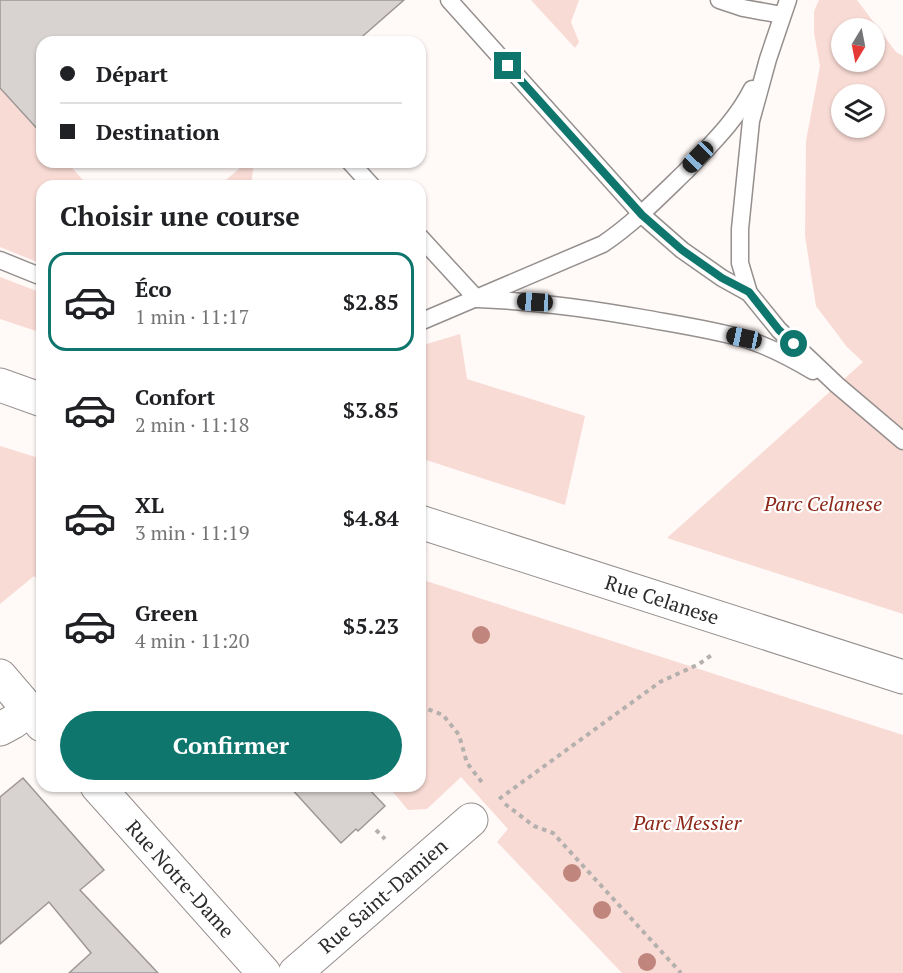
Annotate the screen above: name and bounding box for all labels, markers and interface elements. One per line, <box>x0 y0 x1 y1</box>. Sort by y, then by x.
north arrow <box>831 18 885 72</box>
map controls <box>831 18 885 138</box>
route end <box>494 52 521 79</box>
text: Départ <box>96 59 168 88</box>
button: layers <box>831 84 885 138</box>
text: Destination <box>96 117 220 146</box>
car <box>679 138 717 176</box>
text: Choisir une course <box>60 198 300 234</box>
text: Éco <box>135 274 172 303</box>
icon: car <box>63 275 117 329</box>
text: $2.85 <box>343 287 399 316</box>
car <box>517 292 553 312</box>
text: 1 min · 11:17 <box>135 303 249 330</box>
car <box>725 325 763 351</box>
route start <box>780 330 807 357</box>
text: Confort <box>135 382 215 411</box>
icon: car <box>63 383 117 437</box>
text: $3.85 <box>343 395 399 424</box>
text: 2 min · 11:18 <box>135 411 249 438</box>
text: XL <box>135 490 164 519</box>
park label: Parc Celanese <box>763 490 882 517</box>
icon: car <box>63 491 117 545</box>
text: $4.84 <box>343 503 399 532</box>
text: 3 min · 11:19 <box>135 519 249 546</box>
street label: Rue Celanese <box>602 568 723 631</box>
text: Green <box>135 598 198 627</box>
icon: car <box>63 599 117 653</box>
text: $5.23 <box>343 611 399 640</box>
text: 4 min · 11:20 <box>135 627 249 654</box>
button: Confirmer <box>60 711 402 780</box>
park label: Parc Messier <box>632 809 742 836</box>
street label: Rue Notre-Dame <box>120 814 241 943</box>
street label: Rue Saint-Damien <box>313 832 453 959</box>

